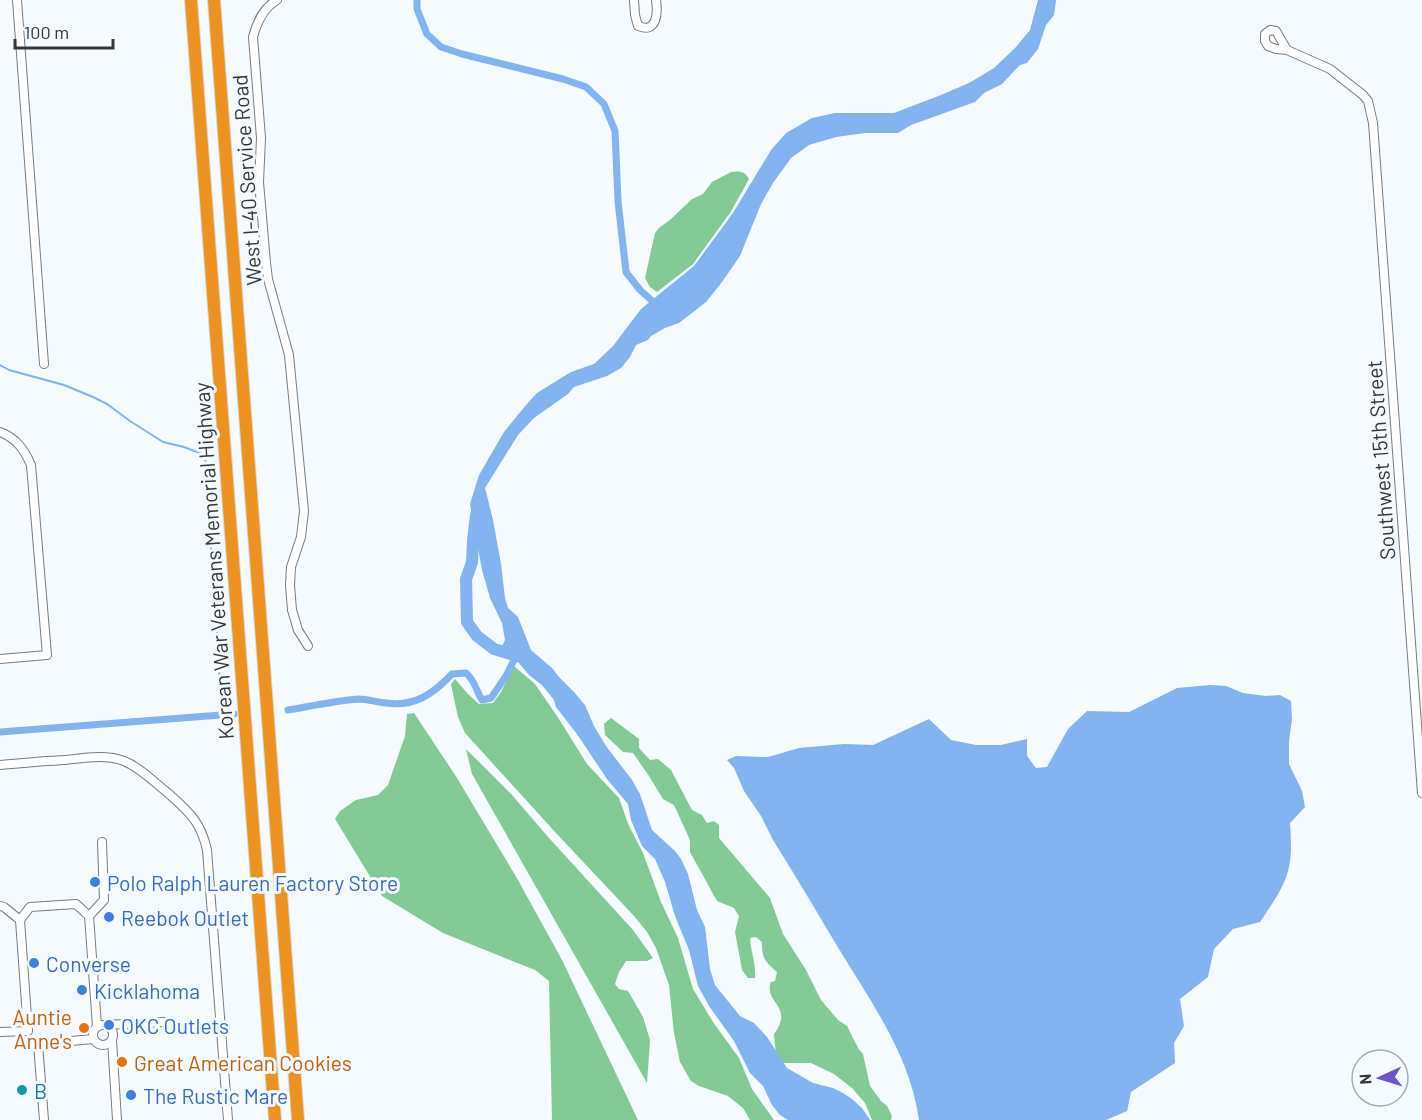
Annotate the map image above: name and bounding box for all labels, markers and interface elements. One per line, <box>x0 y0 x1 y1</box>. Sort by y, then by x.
scale bar <box>15 12 112 50</box>
text: 100 m <box>24 21 69 43</box>
street label: West I-40 Service Road <box>226 74 266 286</box>
street label: Southwest 15th Street <box>1361 359 1399 561</box>
street label: Korean War Veterans Memorial Highway <box>188 381 238 740</box>
place label: Polo Ralph Lauren Factory Store <box>107 870 398 895</box>
marker: Polo Ralph Lauren Factory Store <box>88 875 102 889</box>
place label: Reebok Outlet <box>121 905 249 930</box>
marker: Reebok Outlet <box>102 910 116 924</box>
place label: Converse <box>46 951 131 976</box>
marker: Converse <box>27 956 41 970</box>
place label: Kicklahoma <box>94 978 200 1003</box>
marker: Kicklahoma <box>75 983 89 997</box>
place label: Auntie Anne's <box>12 1004 72 1053</box>
place label: OKC Outlets <box>121 1013 229 1038</box>
marker: OKC Outlets <box>102 1018 116 1032</box>
marker: Auntie Anne's <box>77 1021 91 1035</box>
north arrow <box>1350 1048 1410 1108</box>
place label: Great American Cookies <box>134 1050 352 1075</box>
marker: Great American Cookies <box>115 1055 129 1069</box>
text: N <box>1355 1073 1374 1085</box>
place label: B <box>34 1078 47 1103</box>
marker: B <box>15 1083 29 1097</box>
place label: The Rustic Mare <box>143 1083 288 1108</box>
marker: The Rustic Mare <box>124 1088 138 1102</box>

